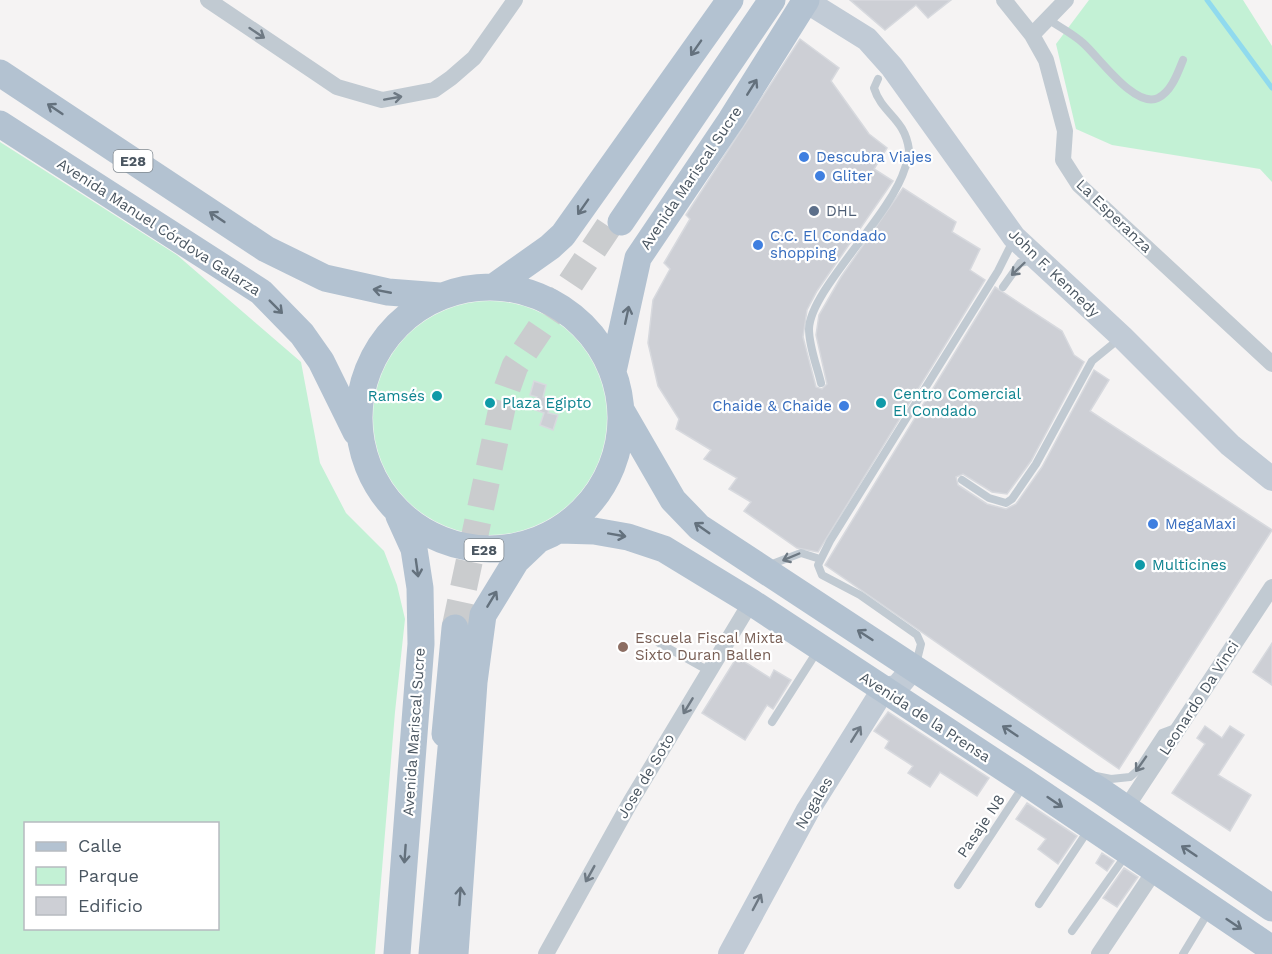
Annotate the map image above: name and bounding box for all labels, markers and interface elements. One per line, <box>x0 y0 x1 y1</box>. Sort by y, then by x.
one-way arrow <box>248 26 265 39</box>
one-way arrow <box>690 39 702 55</box>
one-way arrow <box>746 79 758 96</box>
one-way arrow <box>383 93 403 104</box>
one-way arrow <box>47 103 64 115</box>
street label: Avenida Mariscal Sucre <box>636 103 746 253</box>
place label: Descubra Viajes <box>816 148 932 166</box>
road number: E28 <box>114 150 152 172</box>
marker: Descubra Viajes <box>797 150 811 164</box>
street label: Avenida Manuel Córdova Galarza <box>54 154 264 300</box>
place label: Gliter <box>832 167 873 185</box>
marker: Gliter <box>813 169 827 183</box>
street label: La Esperanza <box>1073 176 1156 257</box>
one-way arrow <box>577 198 589 214</box>
place label: DHL <box>826 202 857 220</box>
marker: DHL <box>807 204 821 218</box>
one-way arrow <box>210 211 226 223</box>
street label: John F. Kennedy <box>1005 225 1104 321</box>
place label: C.C. El Condado shopping <box>770 227 887 262</box>
marker: C.C. El Condado shopping <box>751 238 765 252</box>
one-way arrow <box>1011 261 1026 276</box>
one-way arrow <box>372 285 392 296</box>
one-way arrow <box>268 299 283 314</box>
one-way arrow <box>621 306 633 325</box>
place label: Centro Comercial El Condado <box>893 385 1021 420</box>
place label: Ramsés <box>368 387 425 405</box>
marker: Ramsés <box>430 389 444 403</box>
place label: Plaza Egipto <box>502 394 592 412</box>
marker: Plaza Egipto <box>483 396 497 410</box>
marker: Centro Comercial El Condado <box>874 396 888 410</box>
place label: Chaide & Chaide <box>712 397 832 415</box>
marker: Chaide & Chaide <box>837 399 851 413</box>
place label: MegaMaxi <box>1165 515 1236 533</box>
marker: MegaMaxi <box>1146 517 1160 531</box>
one-way arrow <box>695 522 711 534</box>
one-way arrow <box>607 530 626 541</box>
road number: E28 <box>464 539 504 561</box>
one-way arrow <box>783 552 801 563</box>
place label: Multicines <box>1152 556 1227 574</box>
one-way arrow <box>412 558 423 577</box>
marker: Multicines <box>1133 558 1147 572</box>
one-way arrow <box>487 591 499 608</box>
place label: Escuela Fiscal Mixta Sixto Duran Ballen <box>635 629 784 664</box>
one-way arrow <box>857 629 874 641</box>
street label: Leonardo Da Vinci <box>1155 638 1243 758</box>
marker: Escuela Fiscal Mixta Sixto Duran Ballen <box>616 640 630 654</box>
street label: Avenida Mariscal Sucre <box>399 647 429 817</box>
street label: Avenida de la Prensa <box>856 668 994 766</box>
one-way arrow <box>682 697 694 714</box>
one-way arrow <box>1001 724 1018 737</box>
one-way arrow <box>850 726 862 743</box>
street label: Jose de Soto <box>614 730 678 822</box>
one-way arrow <box>1135 756 1147 772</box>
street label: Nogales <box>791 774 837 832</box>
street label: Pasaje N8 <box>953 791 1009 861</box>
one-way arrow <box>1046 797 1063 809</box>
legend <box>24 822 219 930</box>
text: Calle <box>78 835 122 856</box>
one-way arrow <box>399 843 410 863</box>
one-way arrow <box>1181 845 1198 857</box>
text: Parque <box>78 865 139 886</box>
one-way arrow <box>584 865 596 882</box>
one-way arrow <box>454 886 465 906</box>
one-way arrow <box>751 894 763 911</box>
text: Edificio <box>78 895 143 916</box>
one-way arrow <box>1225 918 1242 930</box>

